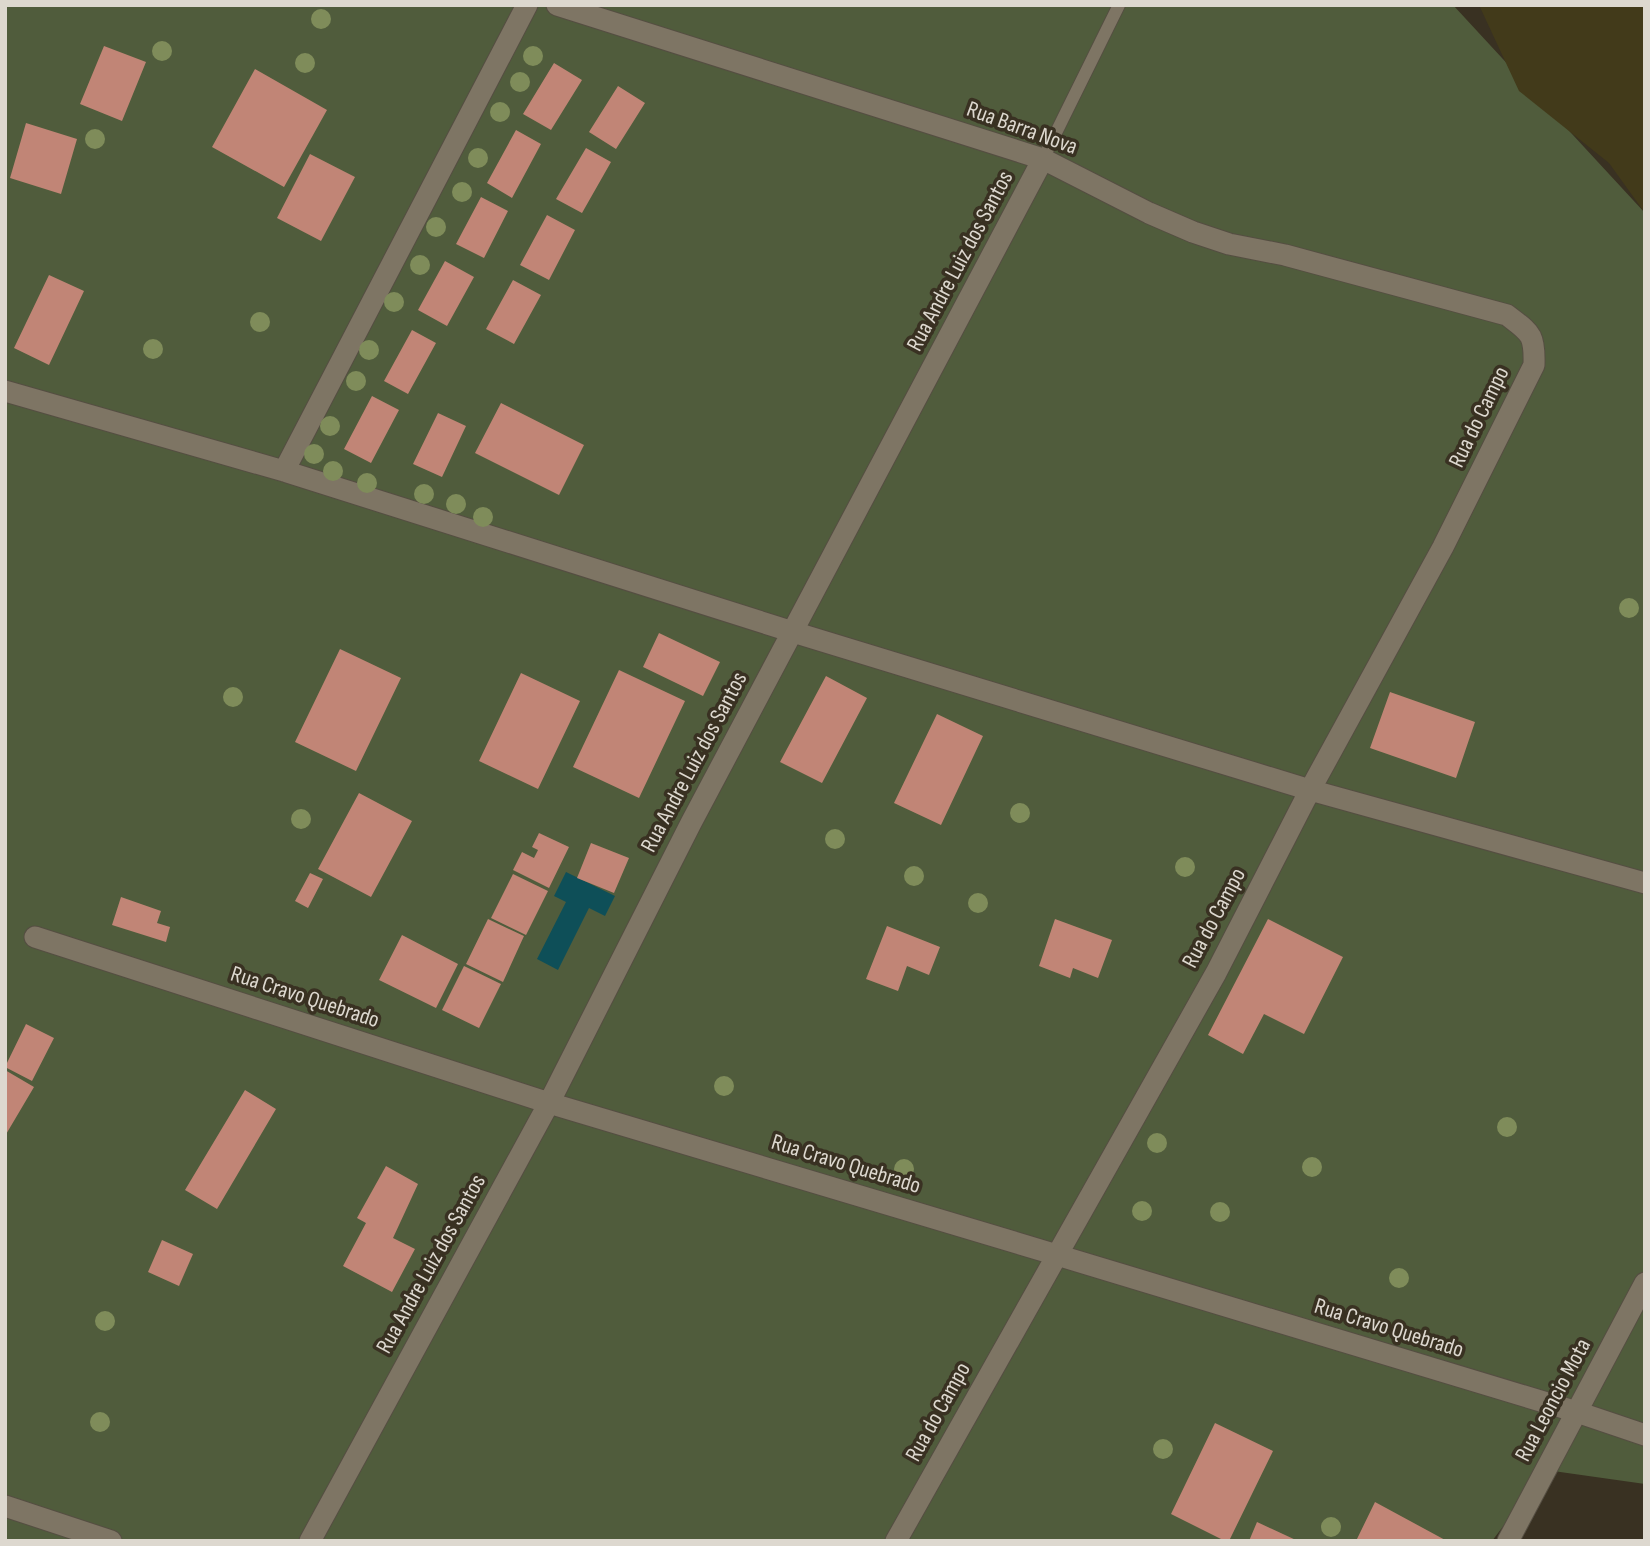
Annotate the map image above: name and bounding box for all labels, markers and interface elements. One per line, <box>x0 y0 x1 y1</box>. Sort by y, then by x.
street label: Rua Barra Nova <box>963 95 1081 161</box>
street label: Rua Andre Luiz dos Santos <box>901 166 1019 356</box>
street label: Rua do Campo <box>1443 362 1515 472</box>
street label: Rua Andre Luiz dos Santos <box>635 667 753 857</box>
street label: Rua do Campo <box>1176 863 1252 973</box>
street label: Rua Cravo Quebrado <box>227 960 383 1034</box>
street label: Rua Cravo Quebrado <box>768 1128 924 1200</box>
street label: Rua Andre Luiz dos Santos <box>370 1170 492 1358</box>
street label: Rua Cravo Quebrado <box>1311 1292 1467 1364</box>
street label: Rua Leoncio Mota <box>1509 1334 1597 1466</box>
street label: Rua do Campo <box>899 1358 977 1466</box>

